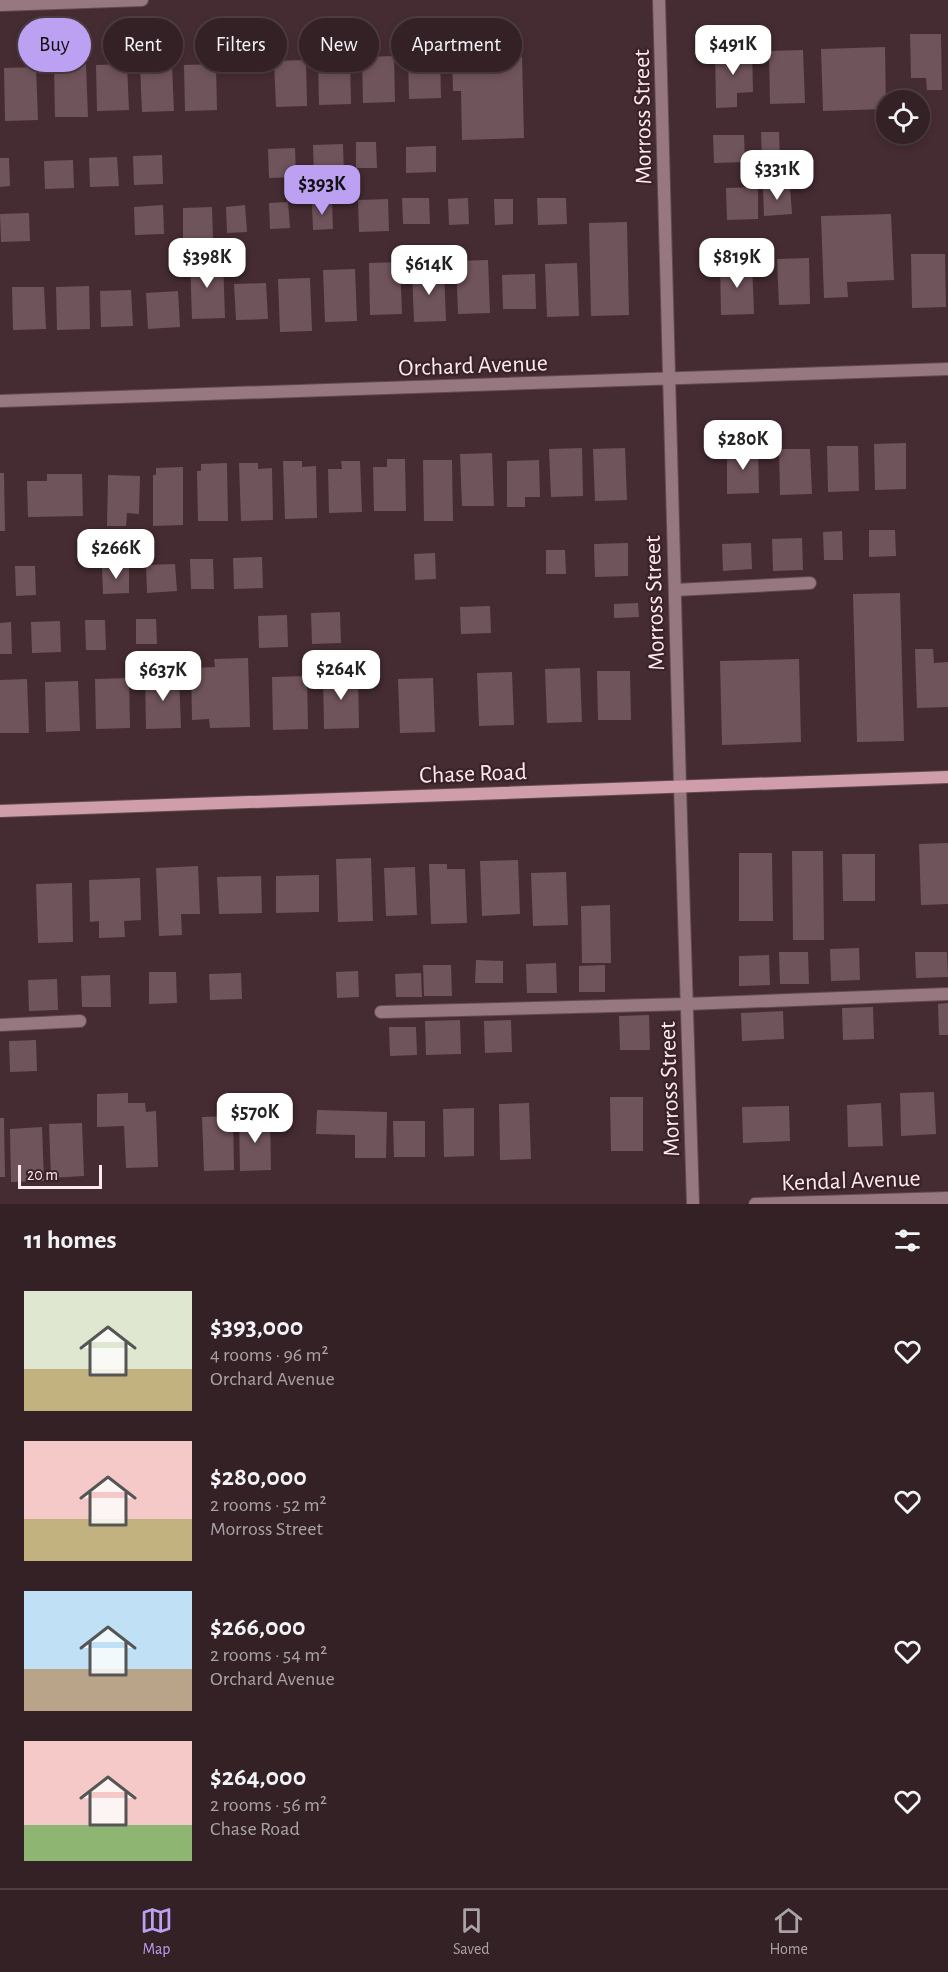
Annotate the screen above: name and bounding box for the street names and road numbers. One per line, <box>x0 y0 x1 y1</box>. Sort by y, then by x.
street label: Morross Street <box>630 49 656 185</box>
street label: Orchard Avenue <box>398 351 548 381</box>
street label: Morross Street <box>641 535 669 671</box>
street label: Chase Road <box>419 760 527 788</box>
street label: Morross Street <box>656 1021 684 1157</box>
street label: Kendal Avenue <box>781 1167 921 1195</box>

